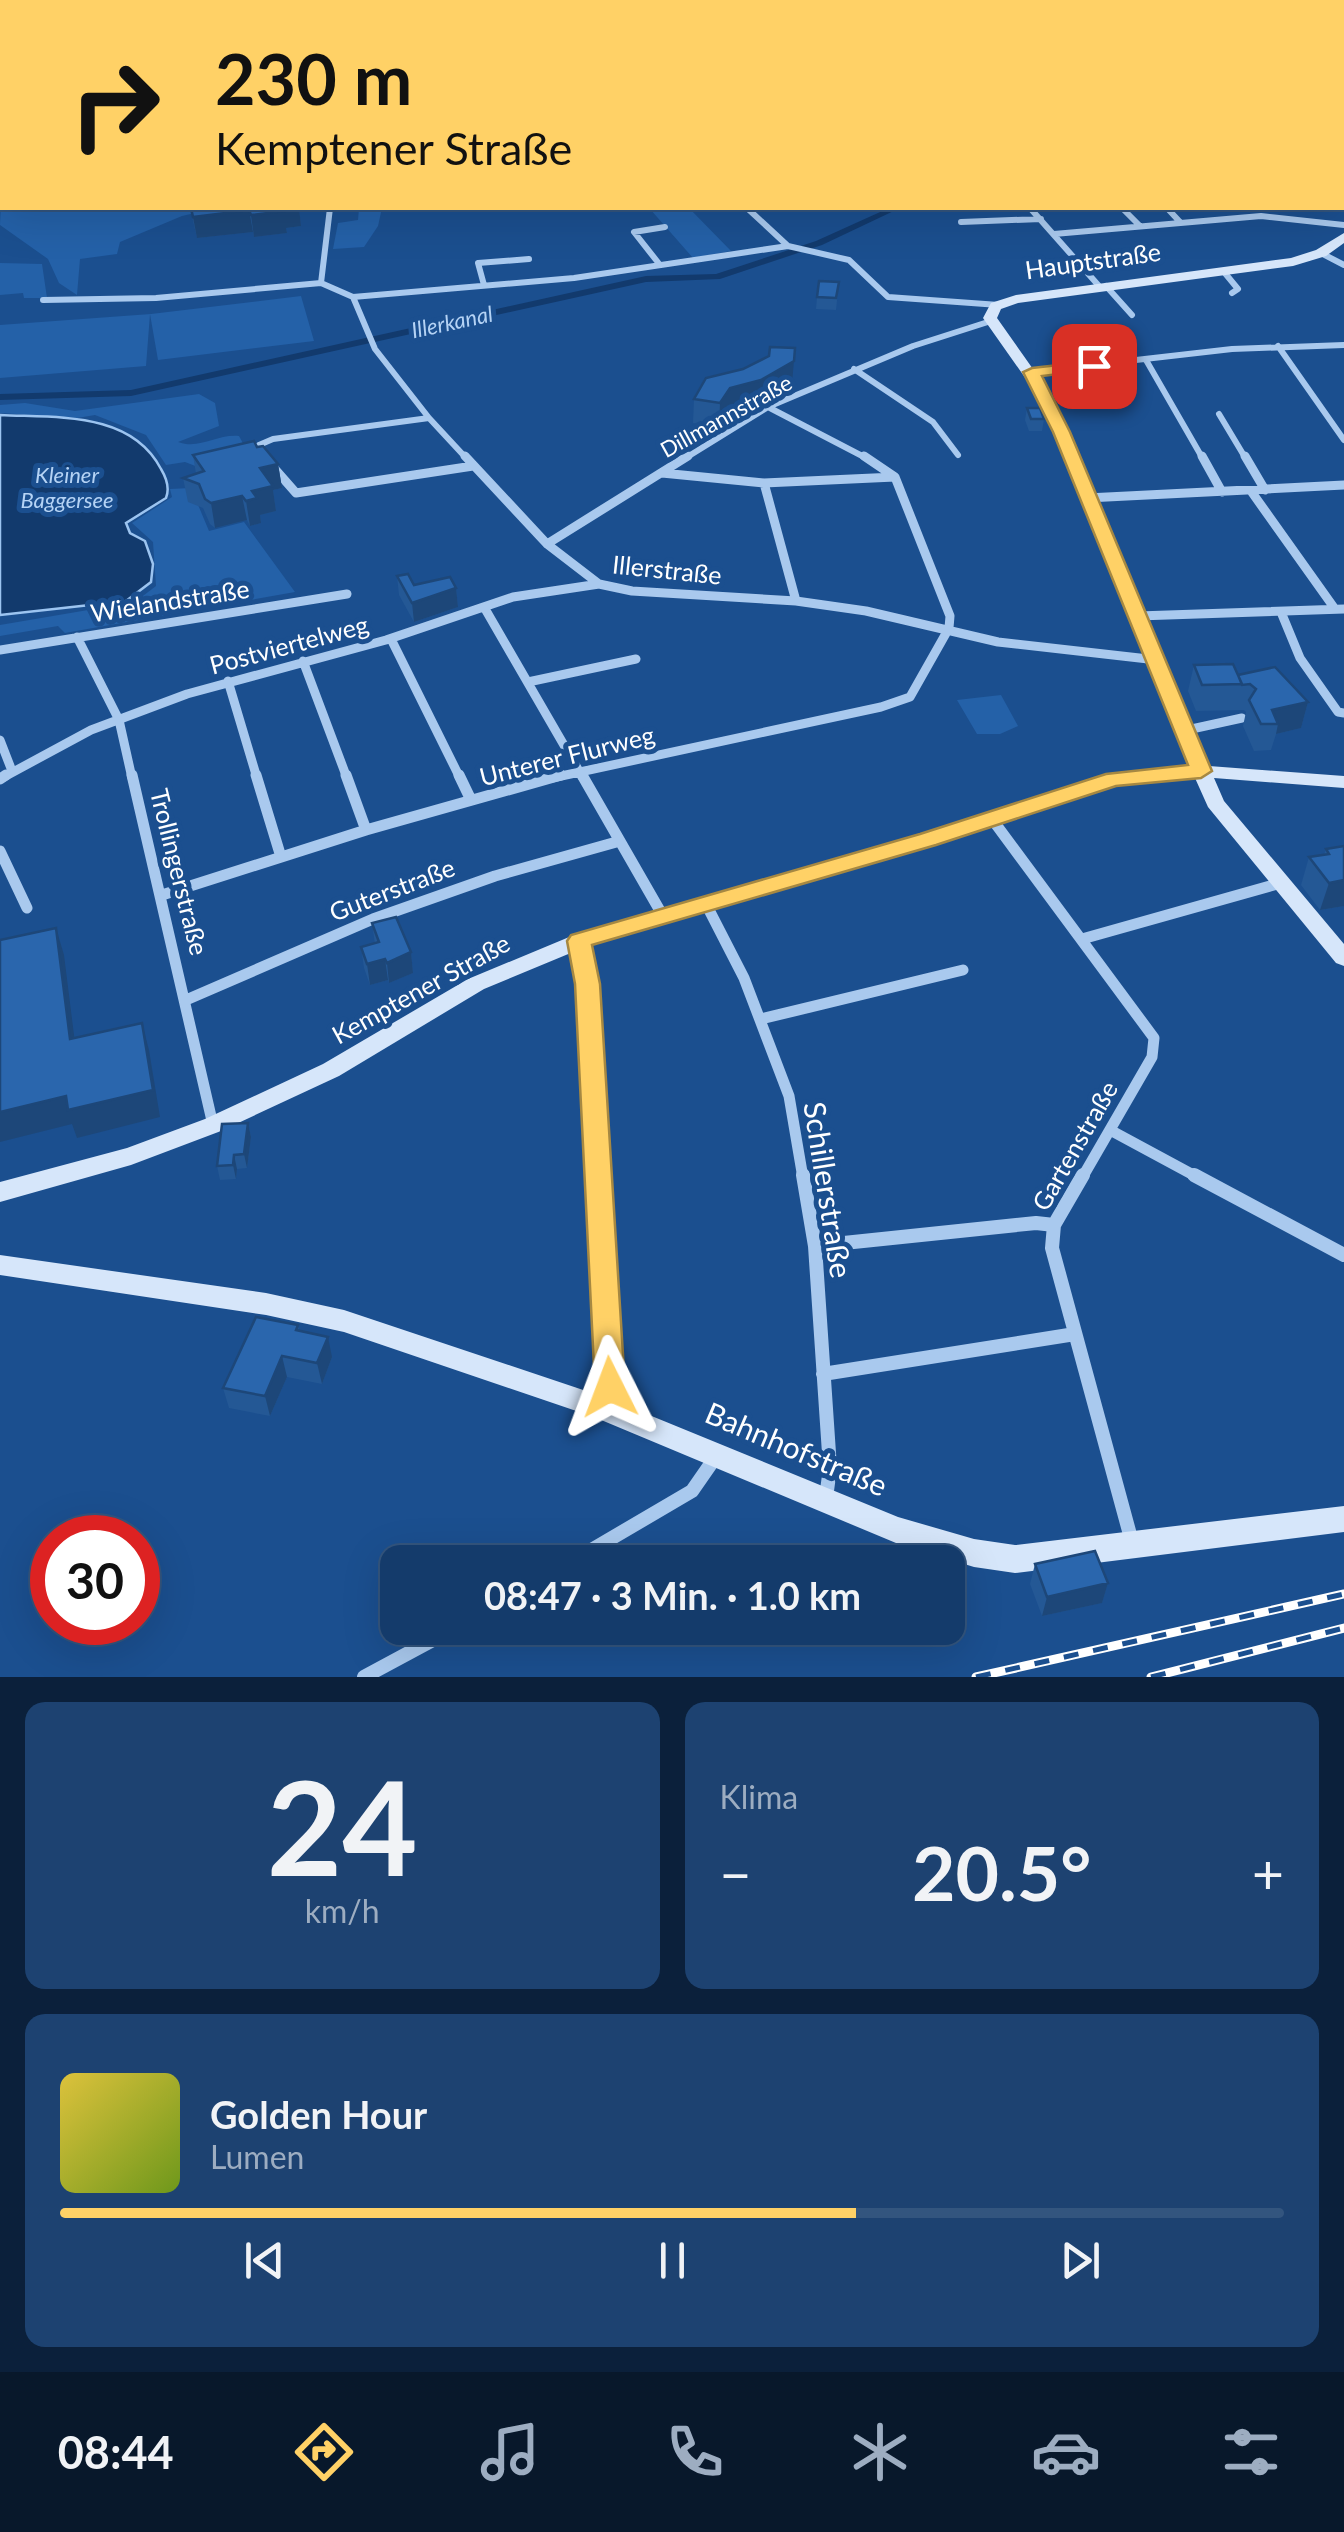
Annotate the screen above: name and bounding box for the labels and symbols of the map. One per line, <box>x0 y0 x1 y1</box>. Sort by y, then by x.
street label: Hauptstraße <box>1023 236 1163 284</box>
water label: Illerkanal <box>409 300 495 343</box>
pin <box>1052 324 1137 409</box>
street label: Dillmannstraße <box>655 368 796 463</box>
water label: Kleiner Baggersee <box>20 461 114 513</box>
street label: Illerstraße <box>611 548 723 590</box>
street label: Wielandstraße <box>88 573 251 627</box>
street label: Postviertelweg <box>206 608 371 680</box>
street label: Unterer Flurweg <box>476 719 657 791</box>
street label: Trollingerstraße <box>145 785 215 958</box>
street label: Guterstraße <box>325 851 459 927</box>
street label: Kemptener Straße <box>326 927 515 1049</box>
street label: Gartenstraße <box>1025 1075 1123 1216</box>
street label: Schillerstraße <box>797 1099 861 1280</box>
position arrow <box>558 1335 662 1439</box>
street label: Bahnhofstraße <box>700 1394 893 1503</box>
speed limit sign: 30 <box>30 1515 160 1645</box>

